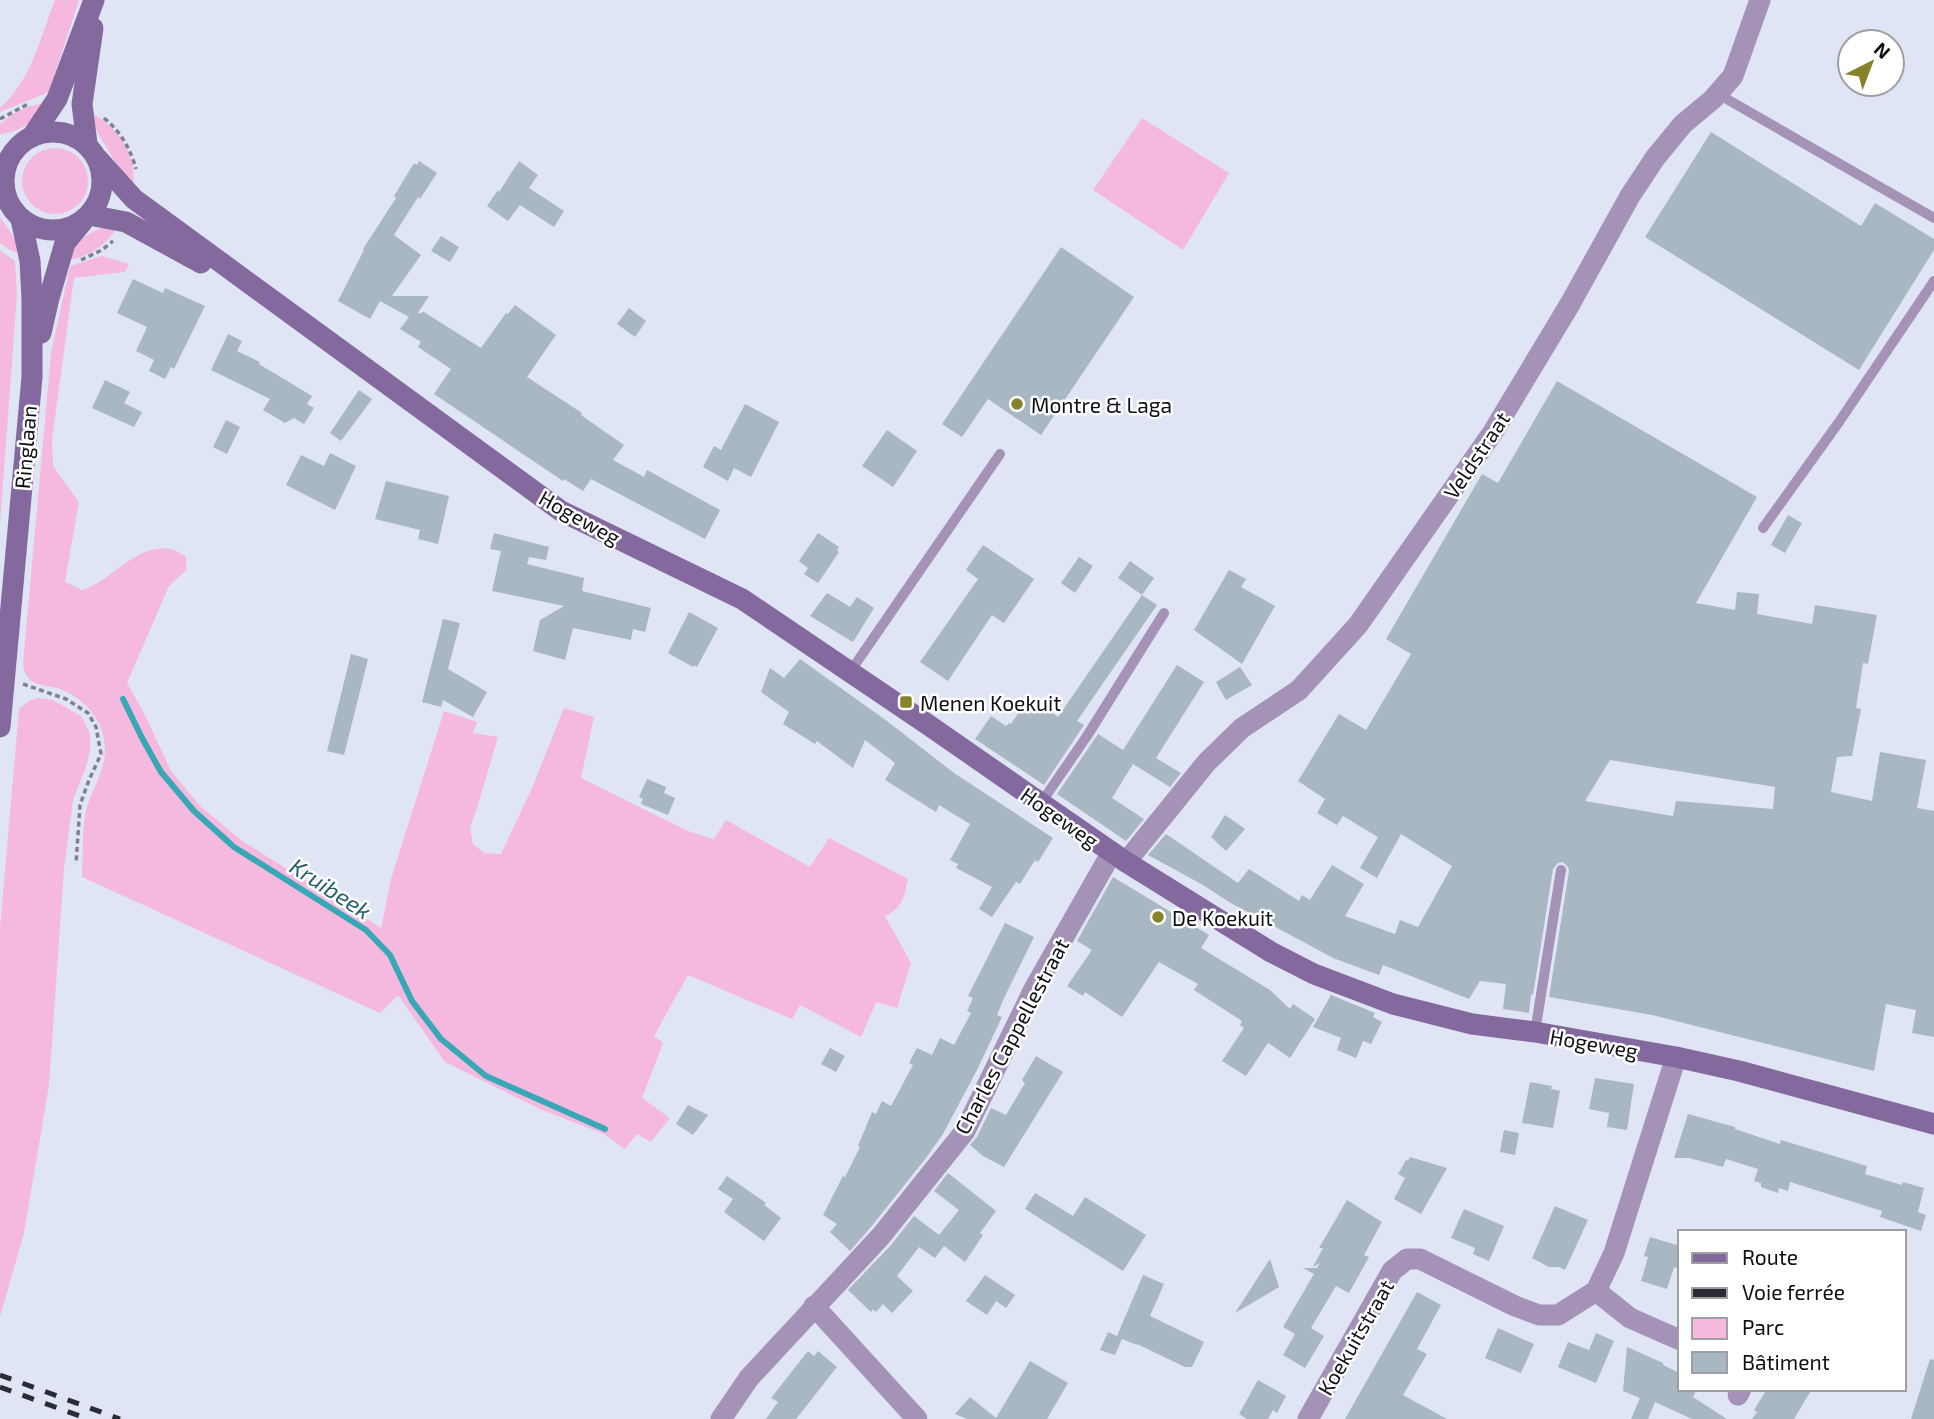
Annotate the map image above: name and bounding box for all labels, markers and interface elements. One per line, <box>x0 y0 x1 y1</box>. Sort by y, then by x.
north arrow <box>1836 28 1906 98</box>
text: N <box>1870 37 1896 63</box>
place label: Montre & Laga <box>1031 392 1172 417</box>
marker: Montre & Laga <box>1009 396 1025 412</box>
street label: Ringlaan <box>9 404 41 490</box>
street label: Veldstraat <box>1438 407 1514 503</box>
street label: Hogeweg <box>535 484 625 550</box>
place label: Menen Koekuit <box>920 690 1061 715</box>
marker: Menen Koekuit <box>898 694 914 710</box>
street label: Hogeweg <box>1016 781 1104 853</box>
water label: Kruibeek <box>285 851 377 925</box>
place label: De Koekuit <box>1172 905 1273 930</box>
marker: De Koekuit <box>1150 909 1166 925</box>
street label: Charles Cappellestraat <box>949 934 1073 1138</box>
street label: Hogeweg <box>1548 1023 1640 1063</box>
legend <box>1678 1230 1906 1391</box>
text: Route <box>1742 1244 1798 1269</box>
street label: Koekuitstraat <box>1312 1275 1398 1399</box>
text: Voie ferrée <box>1742 1279 1845 1304</box>
text: Parc <box>1742 1314 1784 1339</box>
text: Bâtiment <box>1742 1349 1830 1374</box>

